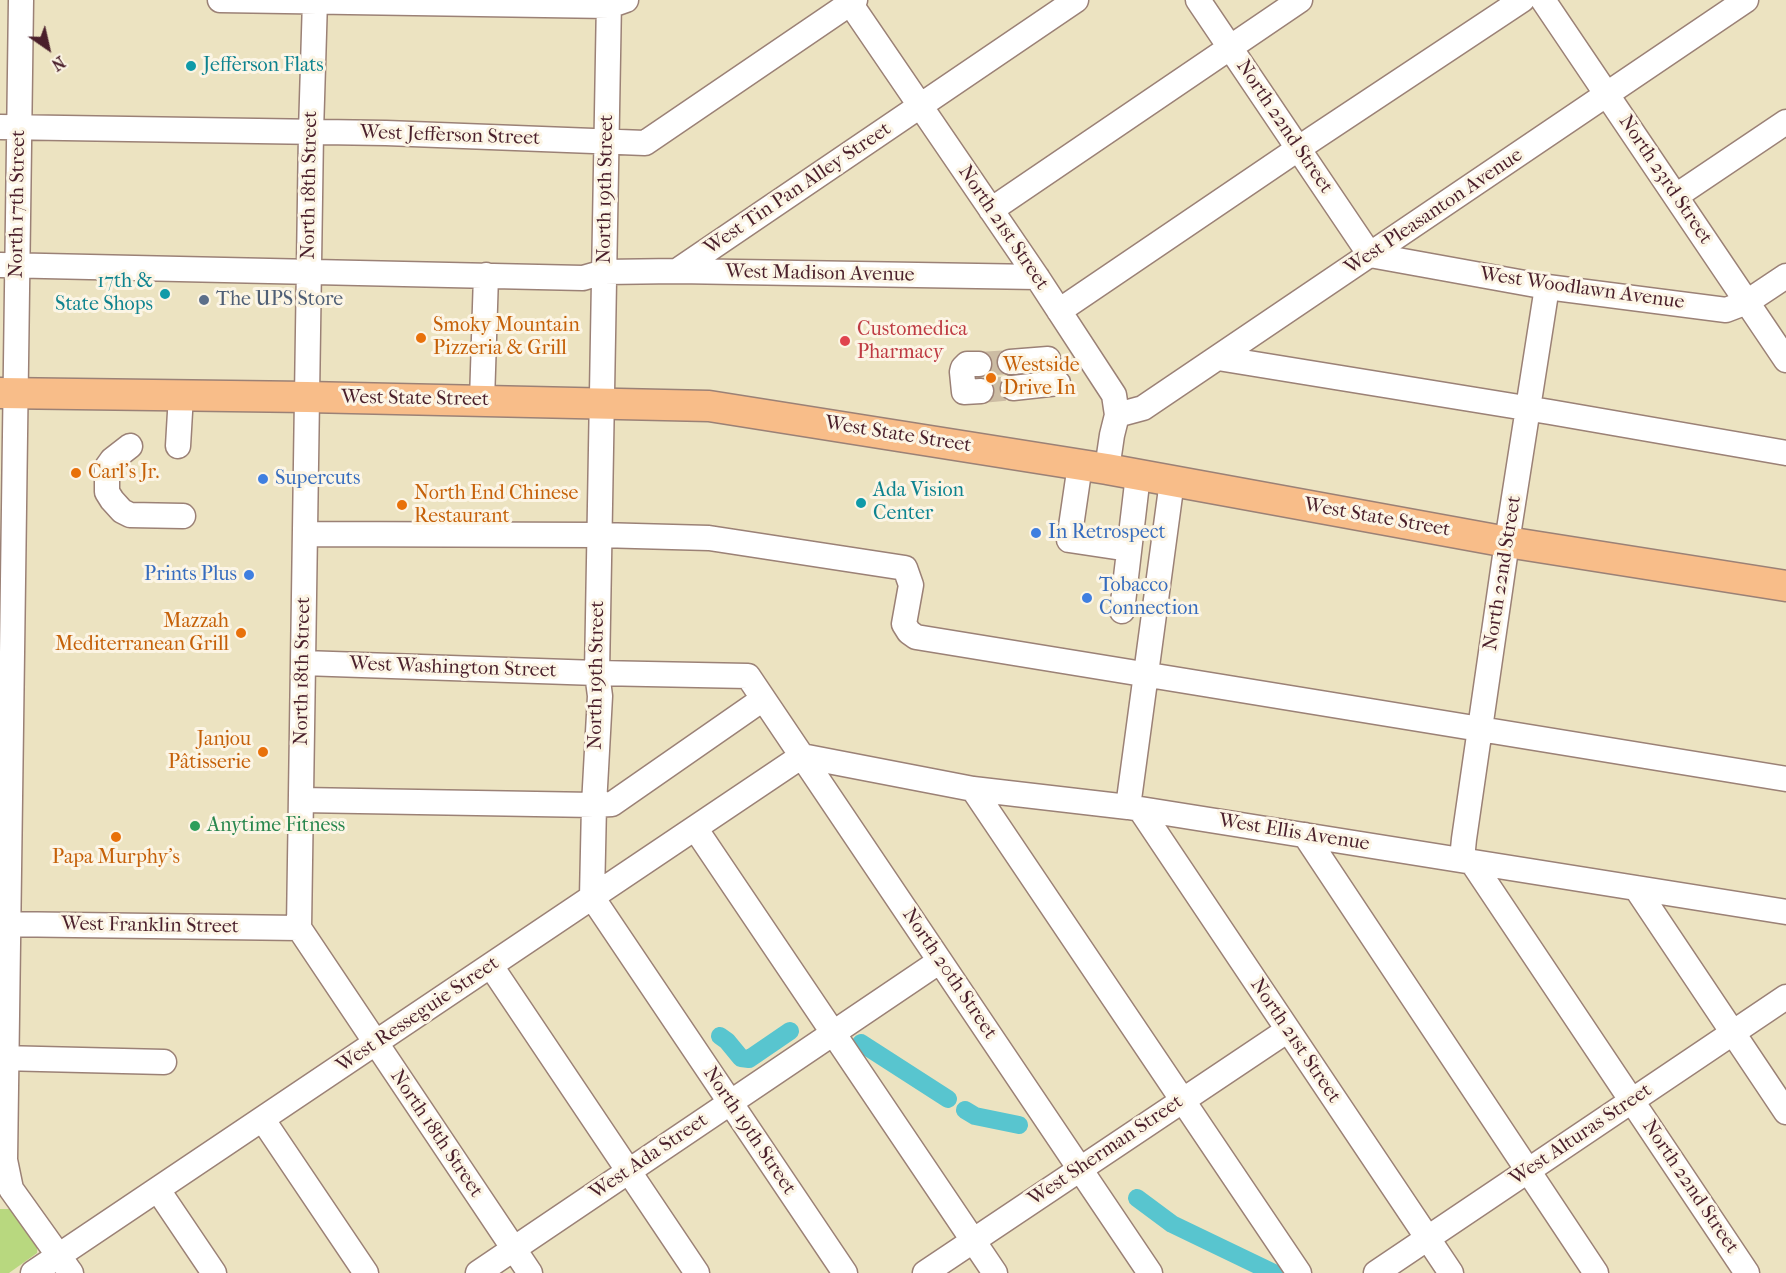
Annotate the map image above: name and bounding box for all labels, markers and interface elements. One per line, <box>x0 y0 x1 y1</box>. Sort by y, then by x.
north arrow <box>18 18 78 78</box>
text: N <box>48 52 69 75</box>
place label: Jefferson Flats <box>203 54 324 78</box>
street label: North 22nd Street <box>1230 56 1338 198</box>
marker: Jefferson Flats <box>184 59 198 73</box>
street label: North 18th Street <box>297 110 323 260</box>
street label: North 23rd Street <box>1613 111 1717 249</box>
street label: North 19th Street <box>593 114 619 264</box>
street label: West Tin Pan Alley Street <box>700 117 896 261</box>
street label: West Jefferson Street <box>360 121 540 151</box>
street label: North 17th Street <box>5 130 31 278</box>
street label: West Pleasanton Avenue <box>1341 144 1527 280</box>
street label: North 21st Street <box>952 161 1054 295</box>
street label: West Madison Avenue <box>725 260 915 288</box>
street label: West Woodlawn Avenue <box>1478 263 1686 315</box>
place label: 17th & State Shops <box>55 270 153 317</box>
marker: 17th & State Shops <box>158 287 172 301</box>
place label: The UPS Store <box>216 288 343 312</box>
marker: The UPS Store <box>197 293 211 307</box>
place label: Smoky Mountain Pizzeria & Grill <box>433 314 580 361</box>
place label: Customedica Pharmacy <box>857 318 968 365</box>
marker: Smoky Mountain Pizzeria & Grill <box>414 331 428 345</box>
marker: Customedica Pharmacy <box>838 334 852 348</box>
place label: Westside Drive In <box>1003 354 1080 401</box>
marker: Westside Drive In <box>984 371 998 385</box>
street label: West State Street <box>341 386 489 412</box>
street label: West State Street <box>823 412 973 458</box>
place label: Carl's Jr. <box>88 461 159 485</box>
marker: Carl's Jr. <box>69 466 83 480</box>
place label: Supercuts <box>275 467 360 491</box>
marker: Supercuts <box>256 472 270 486</box>
place label: Ada Vision Center <box>873 479 964 526</box>
place label: North End Chinese Restaurant <box>414 482 578 529</box>
street label: West State Street <box>1302 493 1452 543</box>
street label: North 22nd Street <box>1479 494 1527 652</box>
marker: Ada Vision Center <box>854 496 868 510</box>
marker: North End Chinese Restaurant <box>395 498 409 512</box>
place label: In Retrospect <box>1048 521 1166 545</box>
marker: In Retrospect <box>1029 526 1043 540</box>
place label: Prints Plus <box>144 563 237 587</box>
marker: Prints Plus <box>242 568 256 582</box>
place label: Tobacco Connection <box>1099 574 1199 621</box>
marker: Tobacco Connection <box>1080 591 1094 605</box>
street label: North 18th Street <box>290 596 316 746</box>
street label: North 19th Street <box>584 600 610 750</box>
place label: Mazzah Mediterranean Grill <box>55 610 229 657</box>
marker: Mazzah Mediterranean Grill <box>234 626 248 640</box>
street label: West Washington Street <box>349 652 557 684</box>
place label: Janjou Pâtisserie <box>168 728 251 775</box>
marker: Janjou Pâtisserie <box>256 745 270 759</box>
street label: West Ellis Avenue <box>1217 809 1371 857</box>
place label: Anytime Fitness <box>207 814 345 838</box>
marker: Anytime Fitness <box>188 819 202 833</box>
marker: Papa Murphy's <box>109 830 123 844</box>
place label: Papa Murphy's <box>52 846 180 870</box>
street label: North 20th Street <box>896 904 1002 1044</box>
street label: West Franklin Street <box>61 912 239 940</box>
street label: West Resseguie Street <box>332 952 504 1078</box>
street label: North 21st Street <box>1244 974 1346 1108</box>
street label: North 19th Street <box>697 1062 801 1200</box>
street label: North 18th Street <box>384 1066 488 1202</box>
street label: West Alturas Street <box>1505 1079 1657 1191</box>
street label: West Sherman Street <box>1024 1090 1188 1212</box>
street label: West Ada Street <box>585 1109 713 1205</box>
street label: North 22nd Street <box>1636 1116 1744 1258</box>

